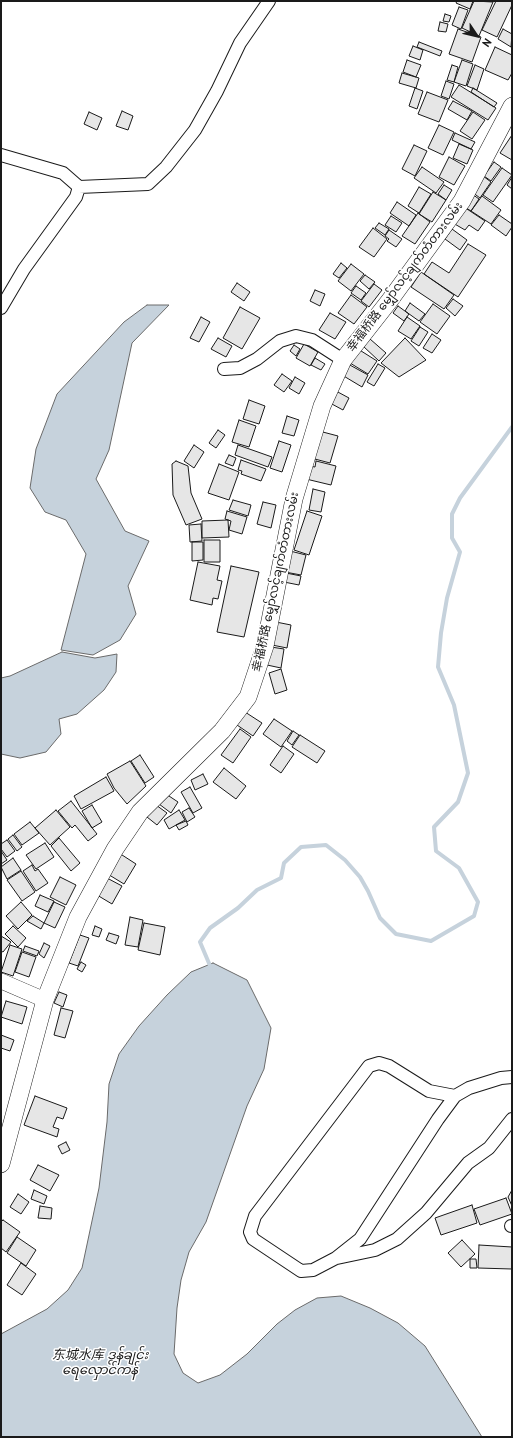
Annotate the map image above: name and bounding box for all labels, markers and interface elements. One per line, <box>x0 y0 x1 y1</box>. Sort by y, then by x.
north arrow <box>457 16 497 56</box>
text: N <box>479 36 495 50</box>
street label: 幸福桥路 မျှော်လင့်ချက်တံတားလမ်း <box>344 199 466 355</box>
street label: 幸福桥路 မျှော်လင့်ချက်တံတားလမ်း <box>250 491 302 673</box>
water label: 东城水库 ဒွန်ချင်း ရေလှောင်ကန် <box>52 1347 148 1378</box>

